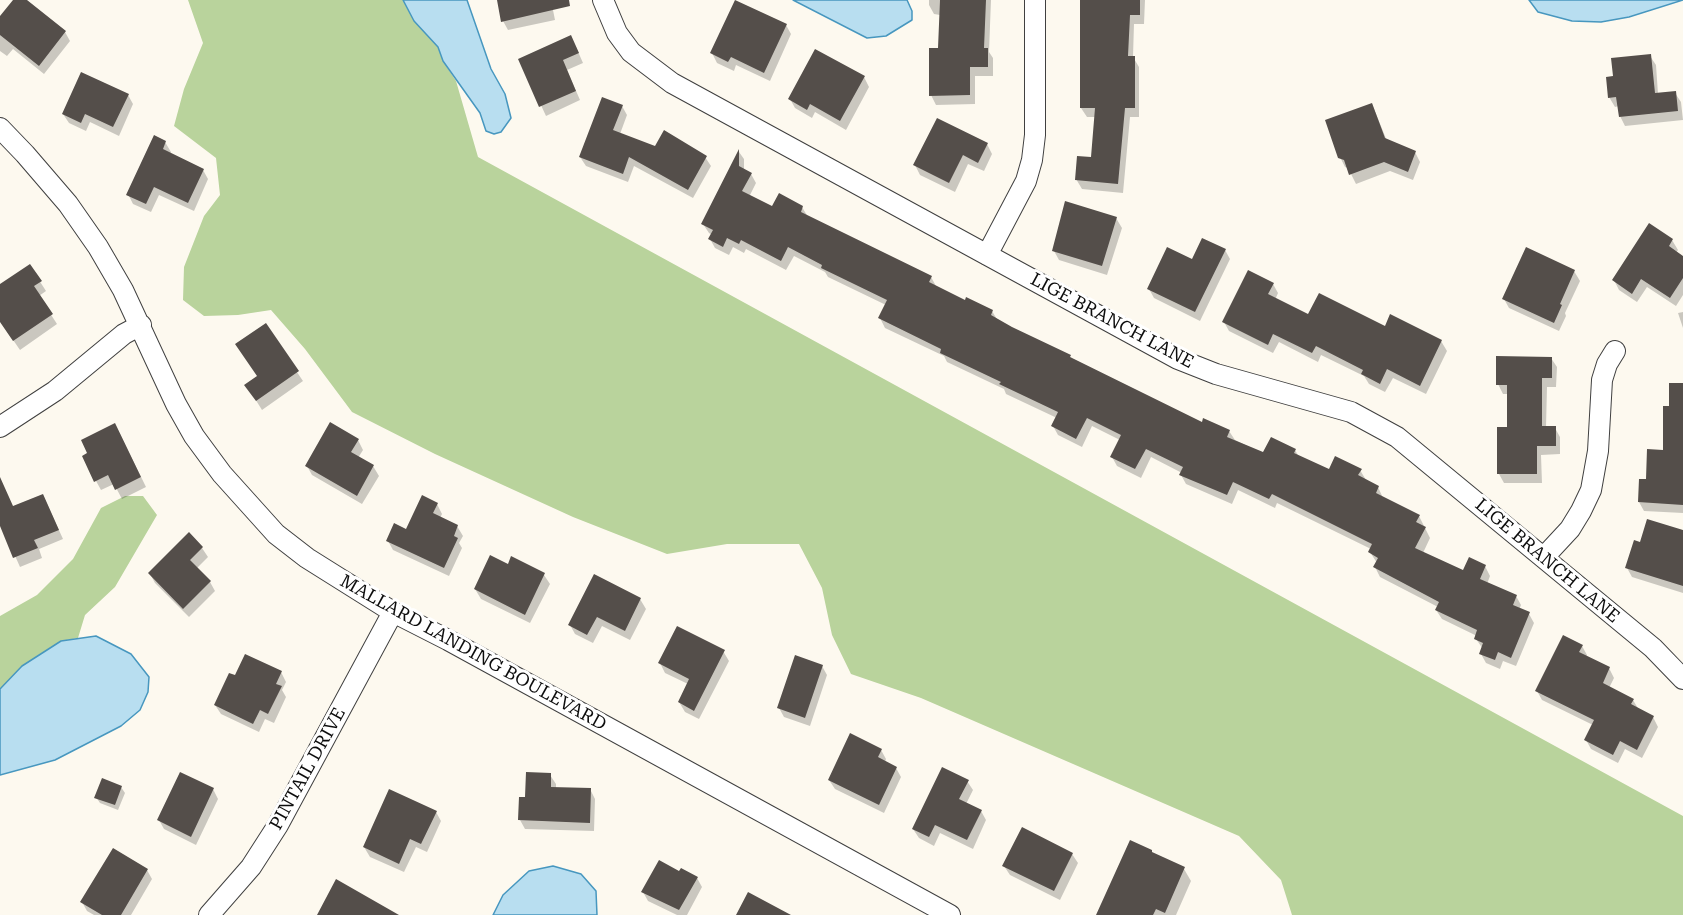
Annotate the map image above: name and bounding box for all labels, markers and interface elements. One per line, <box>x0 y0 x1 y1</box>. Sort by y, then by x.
street label: LIGE BRANCH LANE <box>1027 269 1197 373</box>
street label: LIGE BRANCH LANE <box>1470 494 1624 628</box>
street label: MALLARD LANDING BOULEVARD <box>336 571 610 735</box>
street label: PINTAIL DRIVE <box>266 704 350 834</box>

